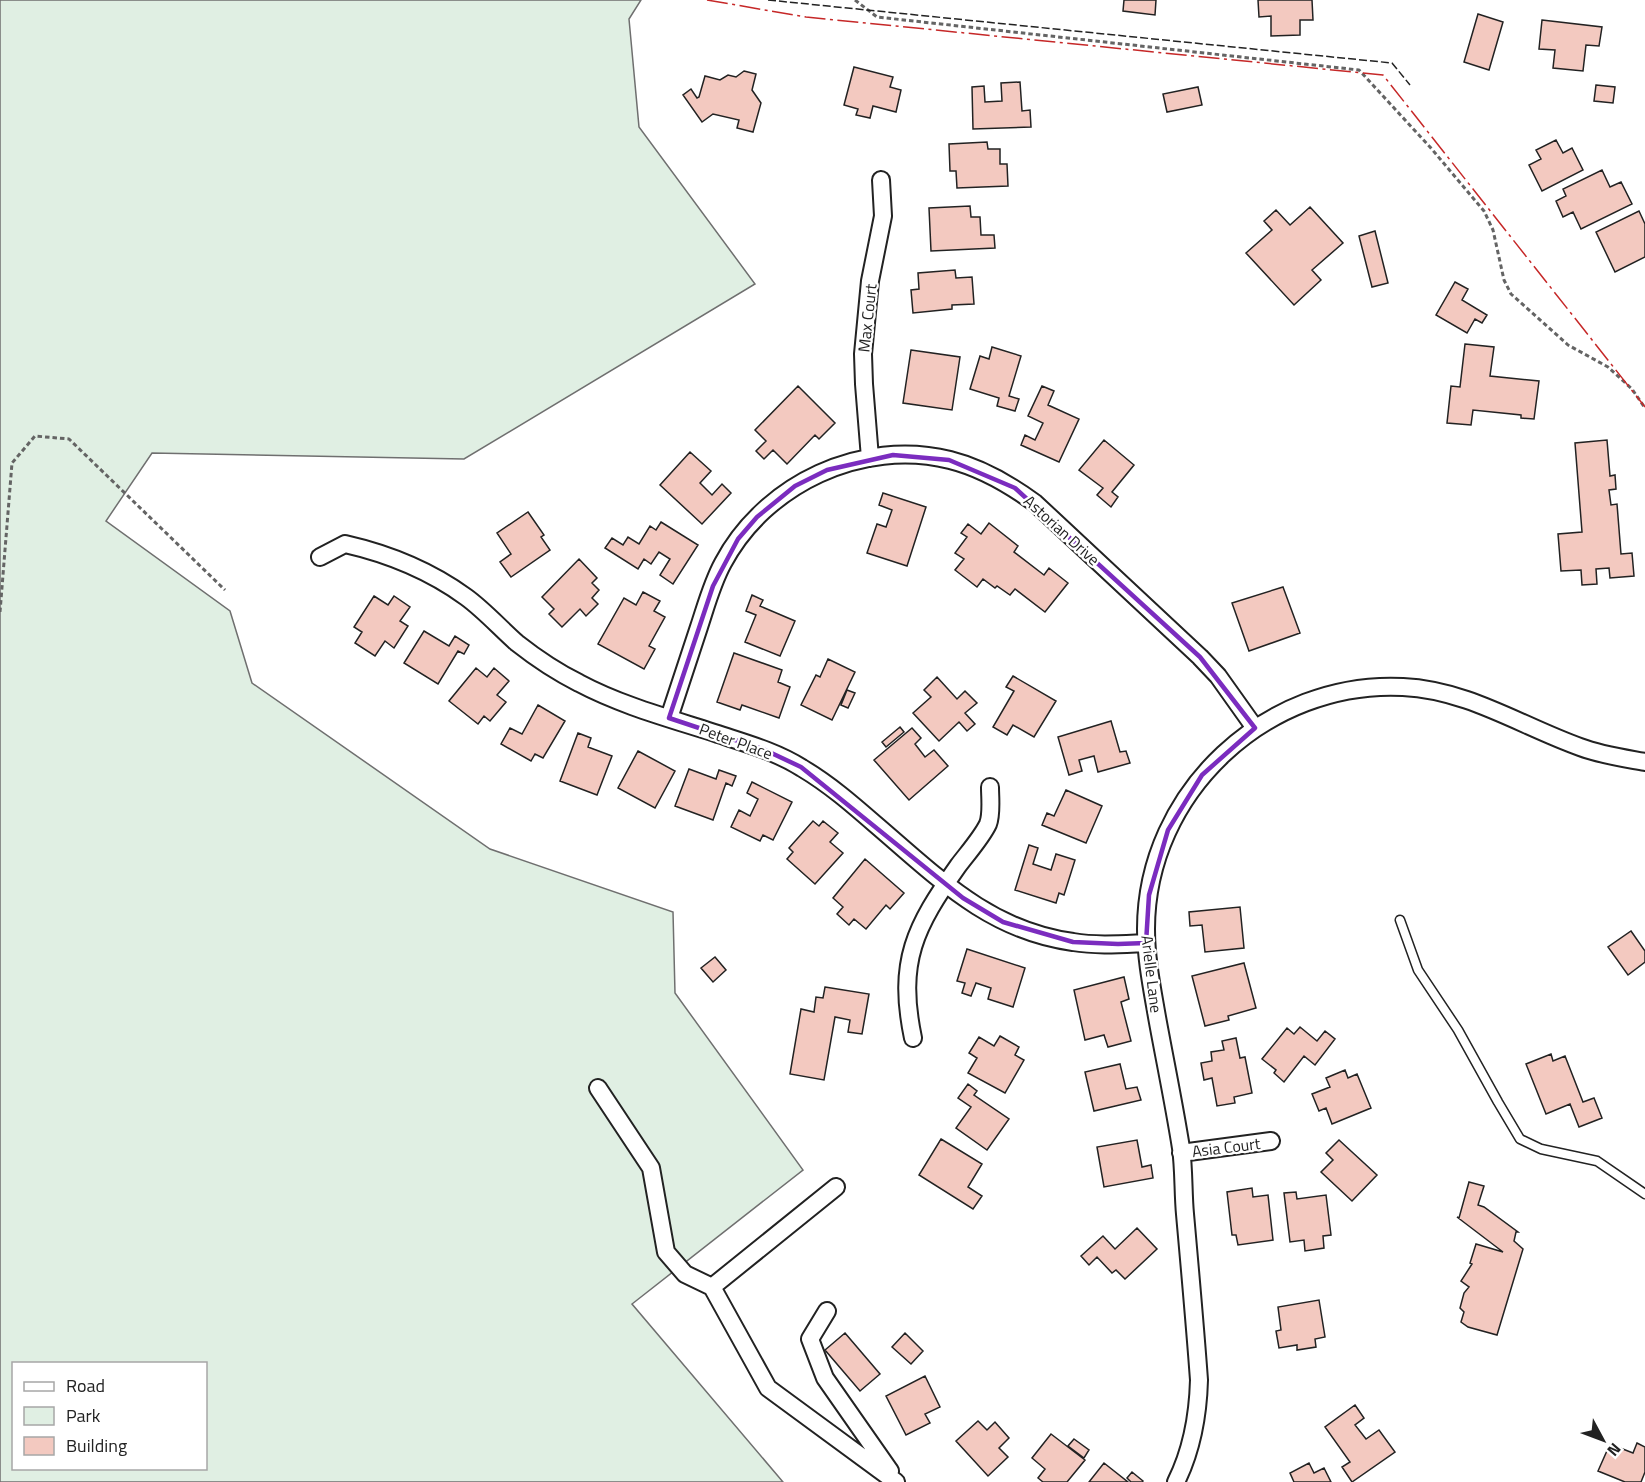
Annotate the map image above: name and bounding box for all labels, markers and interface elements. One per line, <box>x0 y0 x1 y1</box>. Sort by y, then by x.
street label: Max Court <box>851 282 883 353</box>
street label: Astorian Drive <box>1019 489 1105 571</box>
street label: Peter Place <box>696 717 776 765</box>
street label: Arielle Lane <box>1135 934 1169 1014</box>
street label: Asia Court <box>1190 1131 1262 1163</box>
legend <box>12 1362 207 1470</box>
text: Road <box>66 1372 105 1399</box>
text: Park <box>66 1402 101 1429</box>
north arrow <box>1573 1410 1633 1470</box>
text: Building <box>66 1432 127 1459</box>
text: N <box>1602 1438 1627 1462</box>

